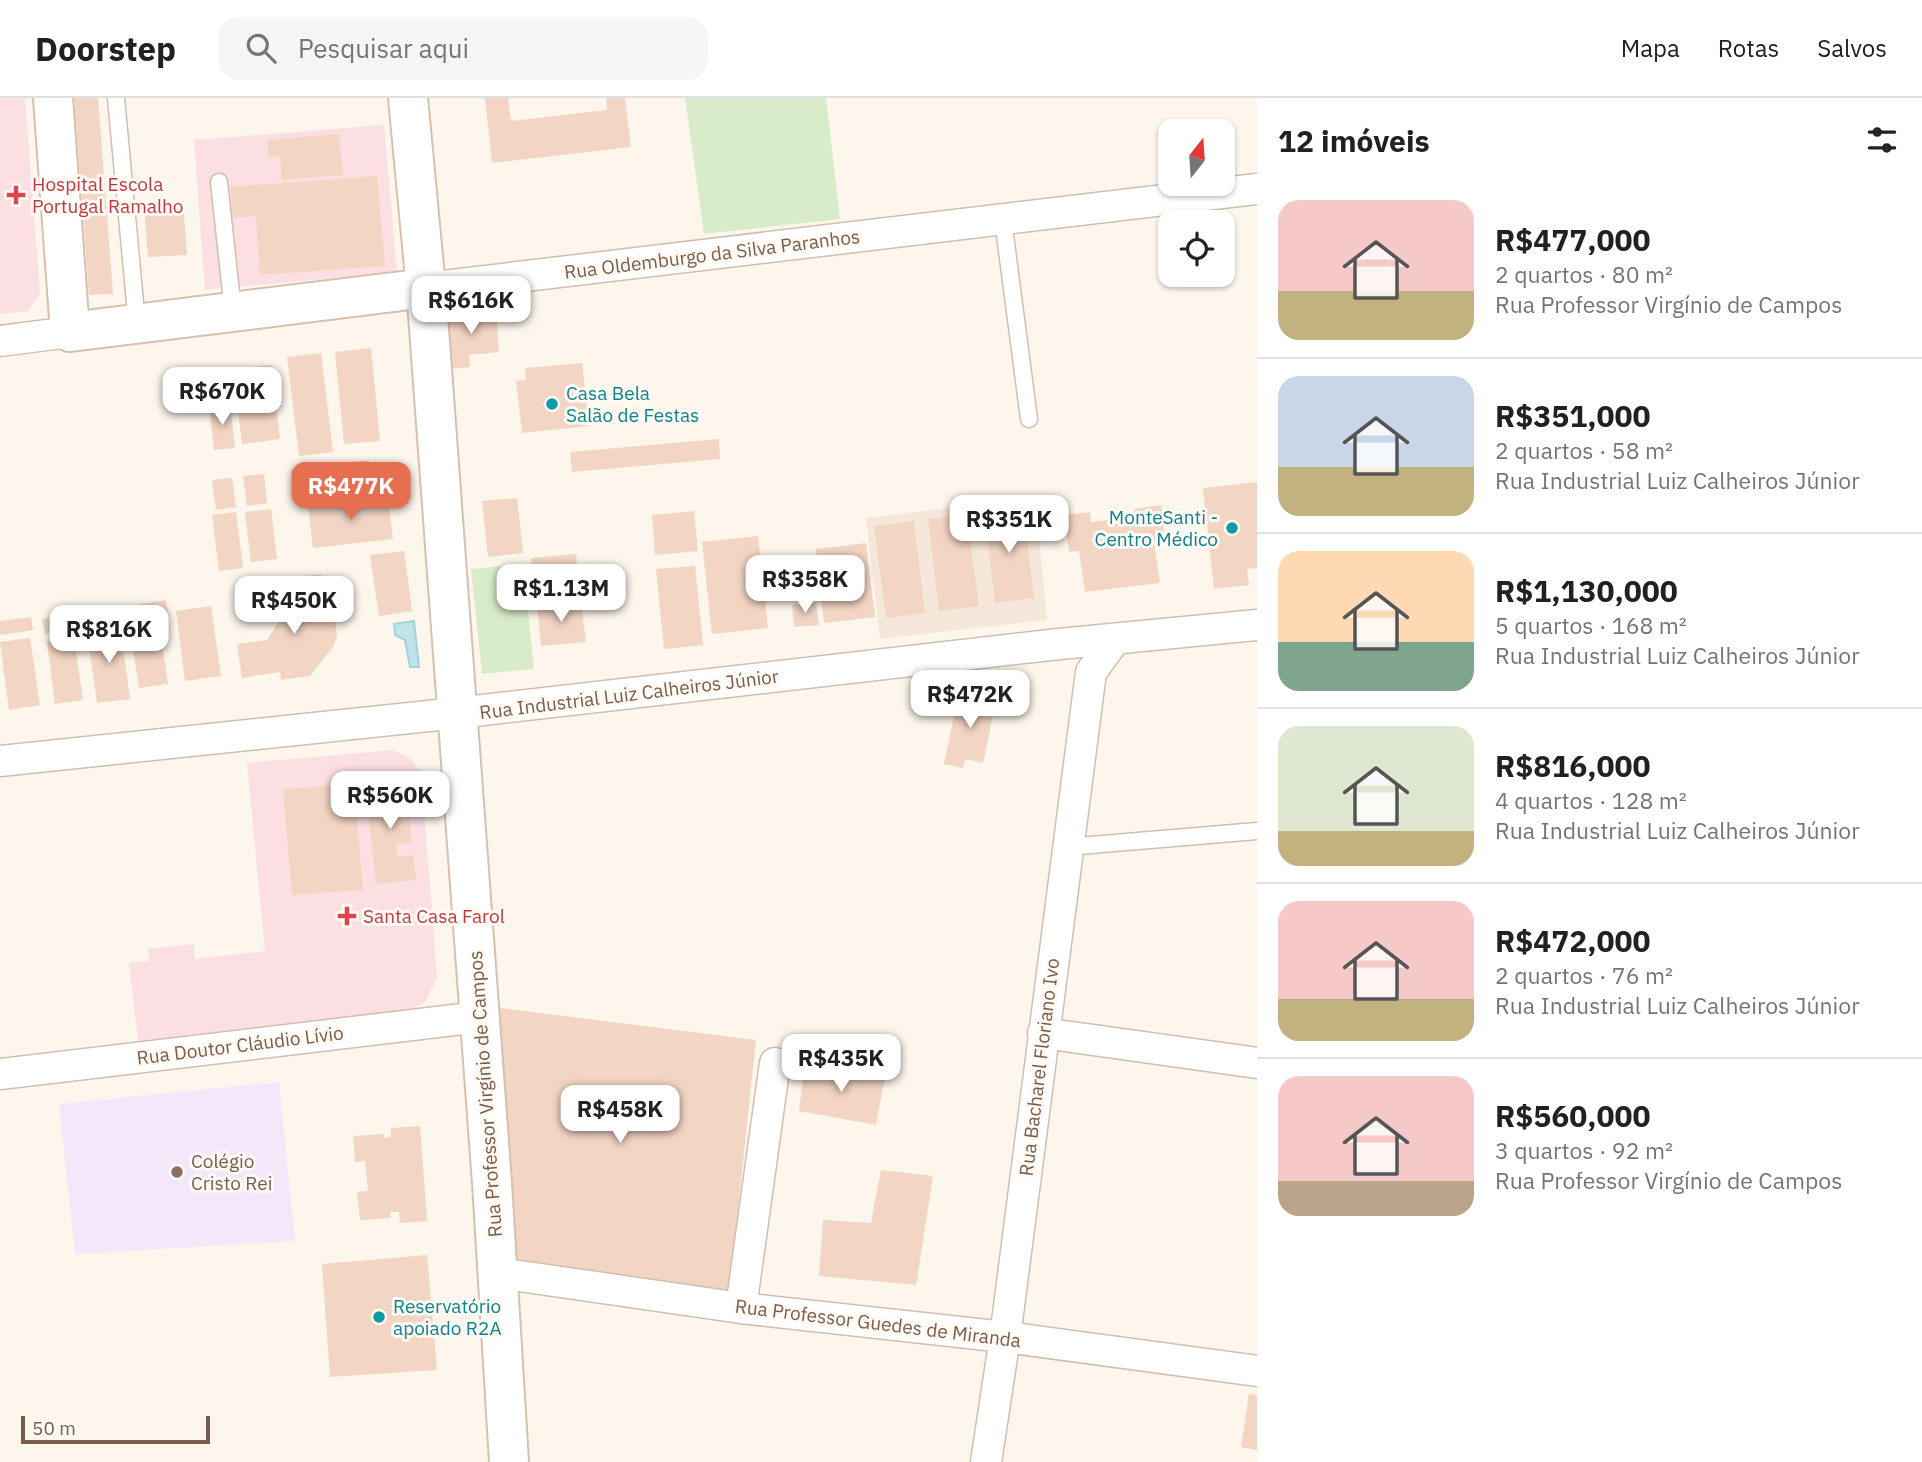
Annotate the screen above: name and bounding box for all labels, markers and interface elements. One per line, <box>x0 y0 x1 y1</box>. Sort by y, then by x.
search box <box>218 17 708 80</box>
text: Doorstep <box>35 27 176 70</box>
icon: search <box>242 29 280 67</box>
text: Pesquisar aqui <box>298 31 469 65</box>
text: Mapa <box>1621 32 1680 64</box>
text: Rotas <box>1718 32 1779 64</box>
text: Salvos <box>1817 32 1887 64</box>
north arrow <box>1158 119 1236 196</box>
map controls <box>1158 119 1235 287</box>
text: 12 imóveis <box>1278 121 1430 160</box>
icon: filters <box>1863 121 1901 159</box>
place label: Hospital Escola Portugal Ramalho <box>32 172 184 218</box>
marker: Hospital Escola Portugal Ramalho <box>6 185 26 205</box>
button: locate <box>1158 210 1235 287</box>
text: R$477,000 <box>1495 220 1651 259</box>
street label: Rua Oldemburgo da Silva Paranhos <box>563 224 861 284</box>
icon: home <box>1334 228 1418 312</box>
text: 2 quartos · 80 m² <box>1495 259 1673 289</box>
pin: R$616K <box>414 276 528 336</box>
text: R$616K <box>428 284 514 314</box>
text: Rua Professor Virgínio de Campos <box>1495 289 1842 319</box>
pin: R$670K <box>165 368 279 427</box>
text: R$670K <box>179 375 265 405</box>
place label: Casa Bela Salão de Festas <box>566 381 699 427</box>
marker: Casa Bela Salão de Festas <box>544 396 560 412</box>
text: R$351,000 <box>1495 396 1651 435</box>
icon: home <box>1334 404 1418 488</box>
text: 2 quartos · 58 m² <box>1495 435 1673 465</box>
pin: R$477K <box>294 462 408 522</box>
text: Rua Industrial Luiz Calheiros Júnior <box>1495 465 1860 495</box>
text: R$477K <box>308 470 394 500</box>
pin: R$351K <box>952 496 1066 555</box>
text: R$351K <box>966 503 1052 533</box>
place label: MonteSanti - Centro Médico <box>1095 505 1218 551</box>
marker: MonteSanti - Centro Médico <box>1224 520 1240 536</box>
pin: R$358K <box>748 556 862 615</box>
text: R$358K <box>762 563 848 593</box>
pin: R$1.13M <box>496 564 626 624</box>
text: R$1,130,000 <box>1495 571 1678 610</box>
text: R$1.13M <box>513 572 609 602</box>
pin: R$450K <box>237 576 351 636</box>
icon: home <box>1334 579 1418 663</box>
text: R$450K <box>251 584 337 614</box>
pin: R$816K <box>52 606 166 665</box>
text: 5 quartos · 168 m² <box>1495 610 1687 640</box>
text: R$816K <box>66 613 152 643</box>
text: Rua Industrial Luiz Calheiros Júnior <box>1495 640 1860 670</box>
street label: Rua Industrial Luiz Calheiros Júnior <box>478 664 780 724</box>
pin: R$472K <box>913 670 1027 730</box>
text: R$472K <box>927 678 1013 708</box>
text: R$816,000 <box>1495 746 1651 785</box>
icon: home <box>1334 754 1418 838</box>
pin: R$560K <box>333 772 447 831</box>
text: R$560K <box>347 779 433 809</box>
text: 4 quartos · 128 m² <box>1495 785 1687 815</box>
text: Rua Industrial Luiz Calheiros Júnior <box>1495 815 1860 845</box>
place label: Santa Casa Farol <box>363 904 505 928</box>
marker: Santa Casa Farol <box>337 906 357 926</box>
text: R$472,000 <box>1495 921 1651 960</box>
icon: home <box>1334 929 1418 1013</box>
street label: Rua Professor Virgínio de Campos <box>463 950 507 1238</box>
street label: Rua Bacharel Floriano Ivo <box>1014 957 1064 1177</box>
text: 2 quartos · 76 m² <box>1495 960 1673 990</box>
text: Rua Industrial Luiz Calheiros Júnior <box>1495 990 1860 1020</box>
street label: Rua Doutor Cláudio Lívio <box>135 1020 345 1070</box>
pin: R$435K <box>784 1034 898 1094</box>
text: R$435K <box>798 1042 884 1072</box>
pin: R$458K <box>563 1086 677 1145</box>
text: R$458K <box>577 1093 663 1123</box>
text: R$560,000 <box>1495 1096 1651 1135</box>
icon: home <box>1334 1104 1418 1188</box>
text: 3 quartos · 92 m² <box>1495 1135 1673 1165</box>
place label: Colégio Cristo Rei <box>191 1149 272 1195</box>
marker: Colégio Cristo Rei <box>169 1164 185 1180</box>
text: Rua Professor Virgínio de Campos <box>1495 1165 1842 1195</box>
place label: Reservatório apoiado R2A <box>393 1294 502 1340</box>
street label: Rua Professor Guedes de Miranda <box>734 1294 1022 1352</box>
marker: Reservatório apoiado R2A <box>371 1309 387 1325</box>
scale bar <box>21 1413 210 1445</box>
text: 50 m <box>32 1416 76 1440</box>

